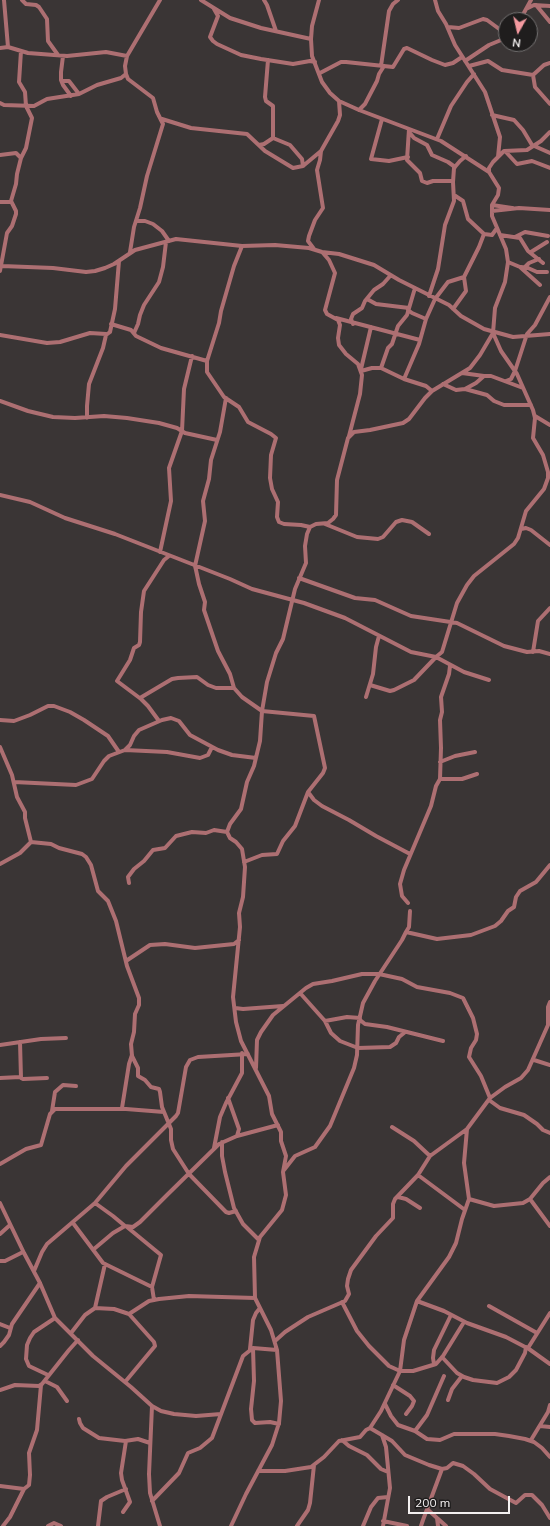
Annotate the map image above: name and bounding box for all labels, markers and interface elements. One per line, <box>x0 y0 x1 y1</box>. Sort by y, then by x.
north arrow <box>498 12 538 52</box>
text: N <box>511 35 522 50</box>
scale bar <box>410 1488 512 1514</box>
text: 200 m <box>415 1495 450 1510</box>

